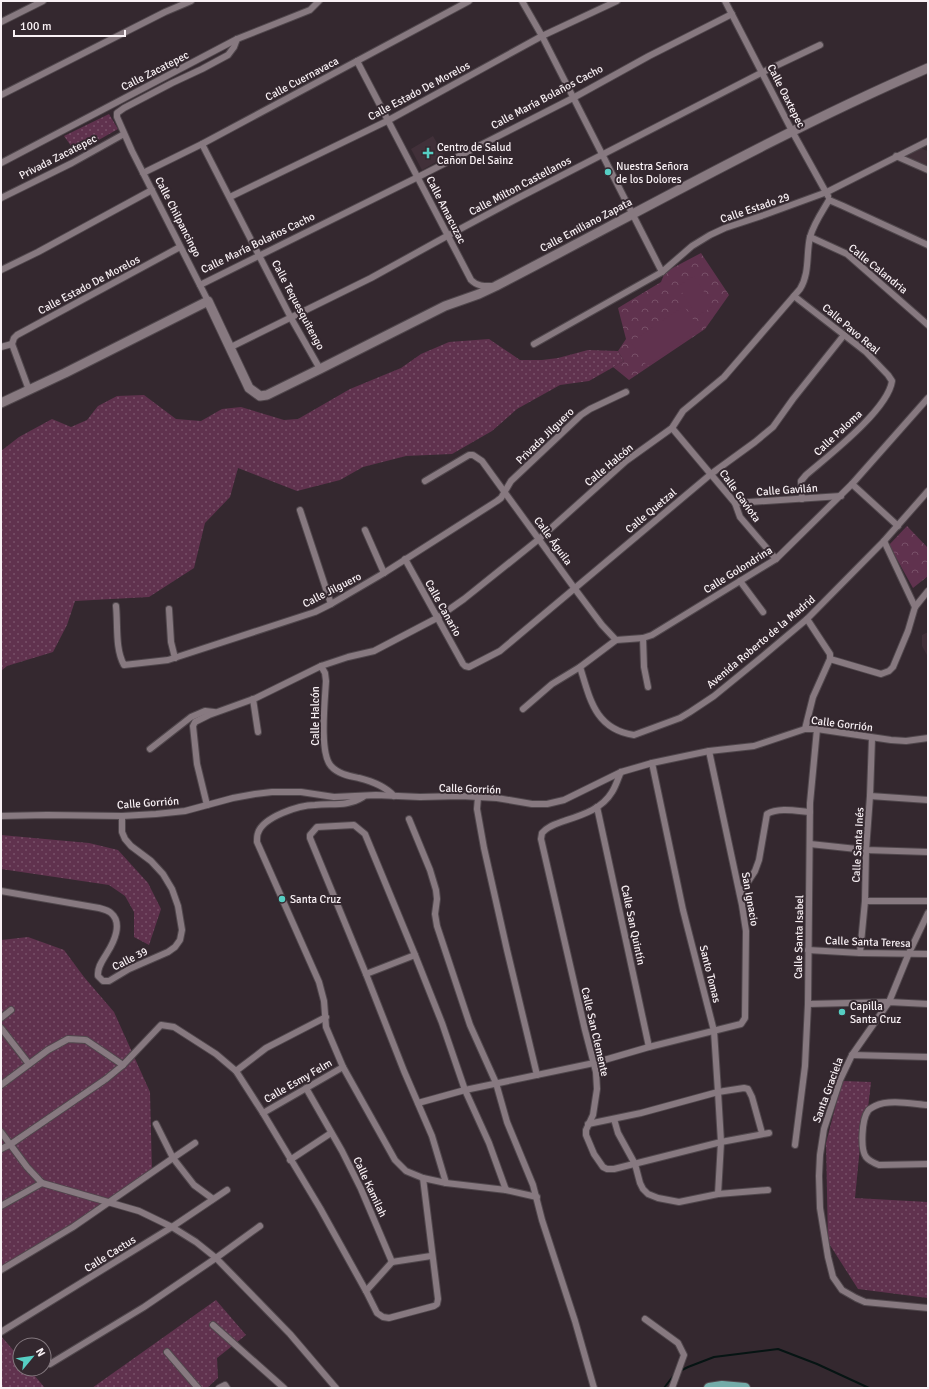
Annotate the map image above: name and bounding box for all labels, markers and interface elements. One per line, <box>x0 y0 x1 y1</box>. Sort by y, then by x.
scale bar <box>14 12 125 38</box>
text: 100 m <box>20 19 52 34</box>
street label: Calle Zacatepec <box>119 48 191 94</box>
street label: Calle Cuernavaca <box>263 54 341 104</box>
street label: Calle Estado De Morelos <box>366 59 472 123</box>
street label: Calle María Bolaños Cacho <box>489 62 606 132</box>
street label: Calle Oaxtepec <box>764 62 808 130</box>
street label: Privada Zacatepec <box>17 132 99 182</box>
place label: Centro de Salud Cañon Del Sainz <box>437 141 513 167</box>
marker: Centro de Salud Cañon Del Sainz <box>422 147 434 159</box>
street label: Calle Milton Castellanos <box>467 153 573 218</box>
place label: Nuestra Señora de los Dolores <box>616 160 689 186</box>
marker: Nuestra Señora de los Dolores <box>603 167 613 177</box>
street label: Calle Amacuzac <box>423 174 469 246</box>
street label: Calle Chilpancingo <box>152 175 204 260</box>
street label: Calle Estado 29 <box>719 190 791 226</box>
street label: Calle Emiliano Zapata <box>538 195 635 255</box>
street label: Calle María Bolaños Cacho <box>199 210 317 276</box>
street label: Calle Calandria <box>846 241 910 297</box>
street label: Calle Estado De Morelos <box>36 253 142 317</box>
street label: Calle Tequesquitengo <box>269 258 327 352</box>
street label: Calle Pavo Real <box>819 301 883 357</box>
street label: Privada Jilguero <box>513 405 577 467</box>
street label: Calle Paloma <box>811 407 865 459</box>
street label: Calle Halcón <box>582 441 636 489</box>
street label: Calle Gaviota <box>717 467 764 525</box>
street label: Calle Gavilán <box>756 481 818 499</box>
street label: Calle Quetzal <box>623 486 679 536</box>
street label: Calle Águila <box>531 514 576 568</box>
street label: Calle Golondrina <box>701 543 775 596</box>
street label: Calle Jilguero <box>300 570 364 610</box>
street label: Calle Canario <box>422 577 464 639</box>
street label: Avenida Roberto de la Madrid <box>704 593 818 691</box>
street label: Calle Halcón <box>309 686 322 746</box>
street label: Calle Gorrión <box>810 714 874 734</box>
street label: Calle Gorrión <box>439 781 501 797</box>
street label: Calle Gorrión <box>117 794 179 812</box>
street label: Calle Santa Inés <box>850 807 866 883</box>
street label: San Ignacio <box>739 871 761 927</box>
street label: Calle San Quintín <box>618 884 648 966</box>
place label: Santa Cruz <box>290 893 341 906</box>
marker: Santa Cruz <box>277 894 287 904</box>
street label: Calle Santa Isabel <box>792 895 806 979</box>
street label: Calle Santa Teresa <box>825 934 911 950</box>
street label: Santo Tomas <box>697 944 723 1004</box>
street label: Calle 39 <box>110 945 150 973</box>
street label: Calle San Clemente <box>578 986 612 1078</box>
place label: Capilla Santa Cruz <box>850 1000 901 1026</box>
marker: Capilla Santa Cruz <box>837 1007 847 1017</box>
street label: Santa Graciela <box>810 1055 846 1125</box>
street label: Calle Esmy Felm <box>262 1056 335 1106</box>
street label: Calle Kamilah <box>350 1155 390 1219</box>
street label: Calle Cactus <box>82 1233 138 1275</box>
north arrow <box>12 1337 52 1377</box>
text: N <box>33 1346 48 1359</box>

